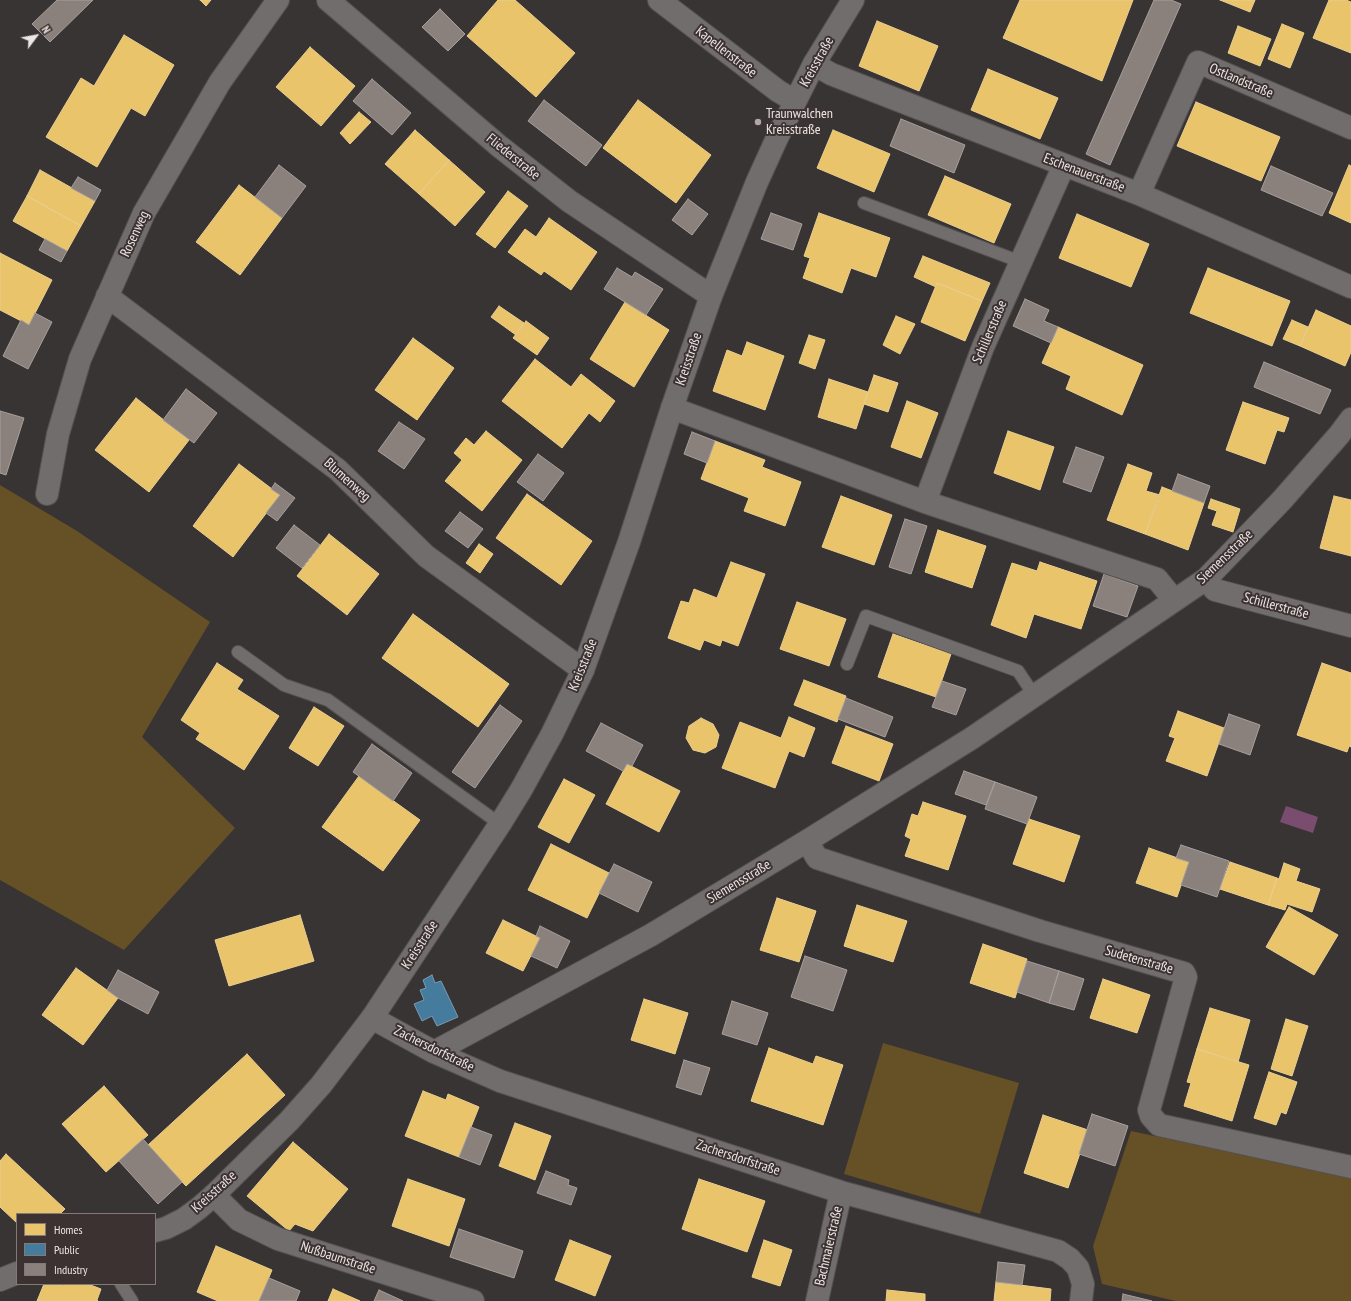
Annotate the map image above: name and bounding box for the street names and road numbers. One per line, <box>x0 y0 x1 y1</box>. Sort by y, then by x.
street label: Kapellenstraße <box>692 23 760 81</box>
street label: Kreisstraße <box>796 34 838 90</box>
street label: Ostlandstraße <box>1206 60 1276 102</box>
street label: Fliederstraße <box>483 130 543 184</box>
street label: Eschenauerstraße <box>1041 150 1127 196</box>
street label: Rosenweg <box>117 208 153 260</box>
street label: Schillerstraße <box>969 298 1011 366</box>
street label: Kreisstraße <box>672 330 706 388</box>
street label: Blumenweg <box>320 455 374 505</box>
street label: Siemensstraße <box>1194 526 1256 588</box>
street label: Schillerstraße <box>1241 589 1311 623</box>
street label: Kreisstraße <box>565 637 601 693</box>
street label: Siemensstraße <box>704 856 774 908</box>
street label: Kreisstraße <box>398 918 442 972</box>
street label: Sudetenstraße <box>1103 942 1175 978</box>
street label: Zachersdorfstraße <box>391 1022 477 1076</box>
street label: Zachersdorfstraße <box>694 1137 782 1179</box>
street label: Kreisstraße <box>188 1167 240 1217</box>
street label: Bachmaierstraße <box>812 1204 846 1288</box>
street label: Nußbaumstraße <box>298 1238 378 1278</box>

